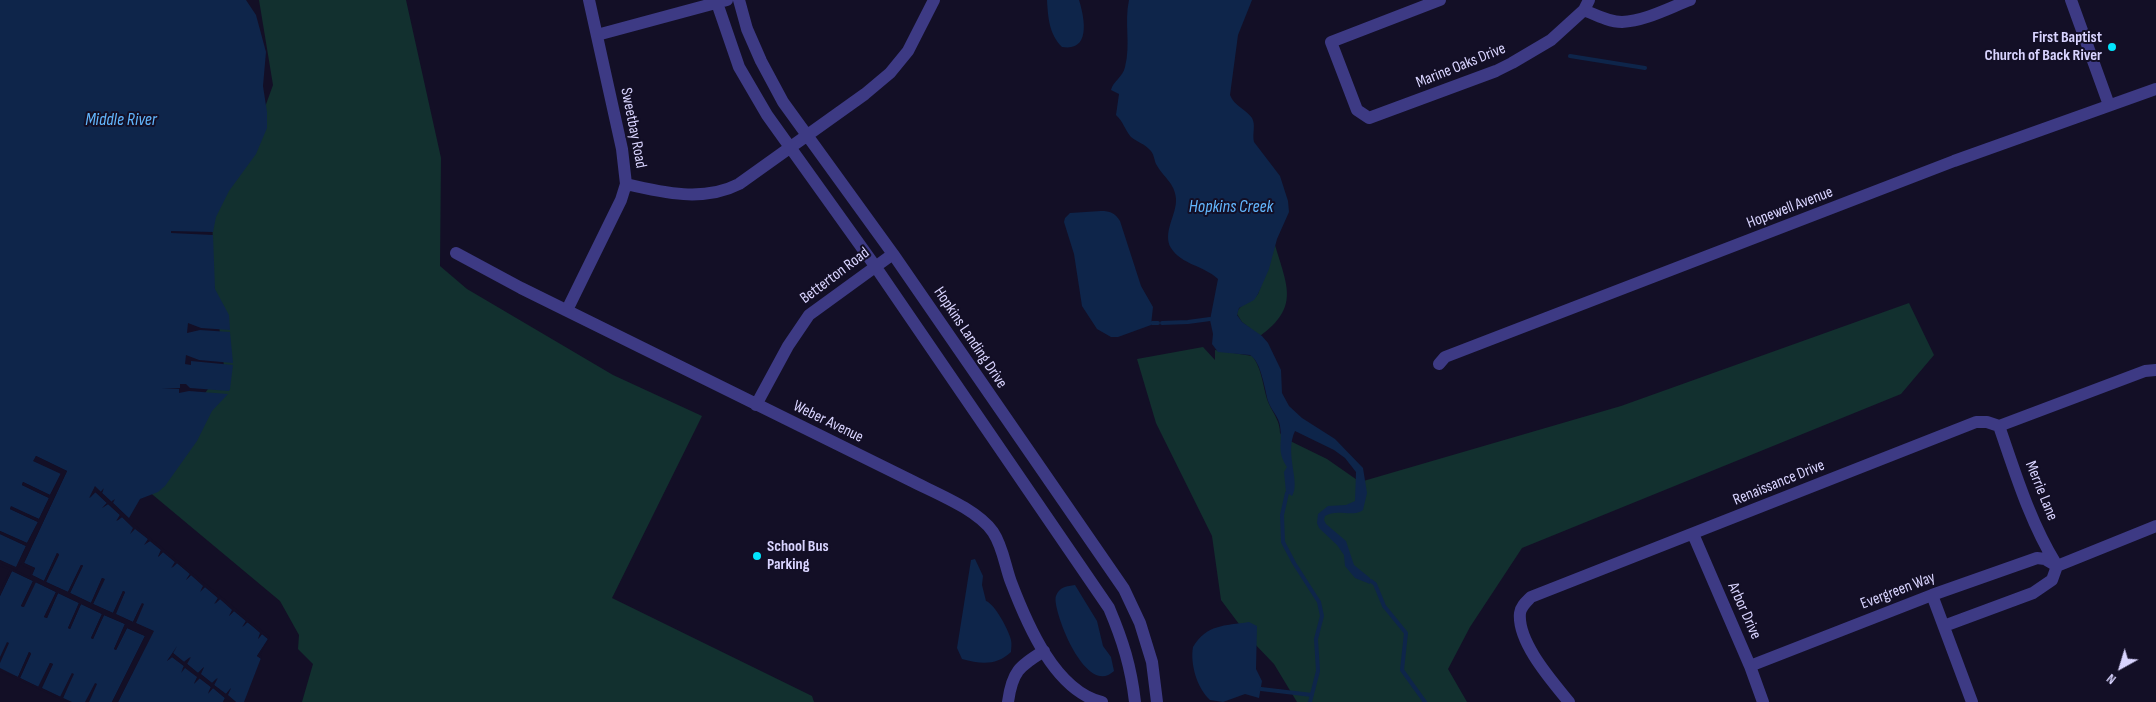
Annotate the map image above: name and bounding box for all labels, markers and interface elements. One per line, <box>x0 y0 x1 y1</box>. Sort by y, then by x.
place label: First Baptist Church of Back River <box>1984 28 2102 66</box>
street label: Marine Oaks Drive <box>1413 39 1509 93</box>
marker: First Baptist Church of Back River <box>2106 41 2118 53</box>
street label: Sweetbay Road <box>616 86 650 170</box>
water label: Middle River <box>85 109 157 131</box>
street label: Hopewell Avenue <box>1744 183 1836 233</box>
water label: Hopkins Creek <box>1189 196 1273 218</box>
street label: Betterton Road <box>797 244 873 308</box>
street label: Hopkins Landing Drive <box>929 284 1011 392</box>
street label: Weber Avenue <box>790 397 866 447</box>
street label: Renaissance Drive <box>1730 456 1828 510</box>
street label: Merrie Lane <box>2020 458 2062 524</box>
place label: School Bus Parking <box>767 537 829 575</box>
marker: School Bus Parking <box>751 550 763 562</box>
street label: Evergreen Way <box>1858 568 1938 614</box>
street label: Arbor Drive <box>1723 580 1765 642</box>
north arrow <box>2096 642 2146 692</box>
text: N <box>2103 670 2120 688</box>

